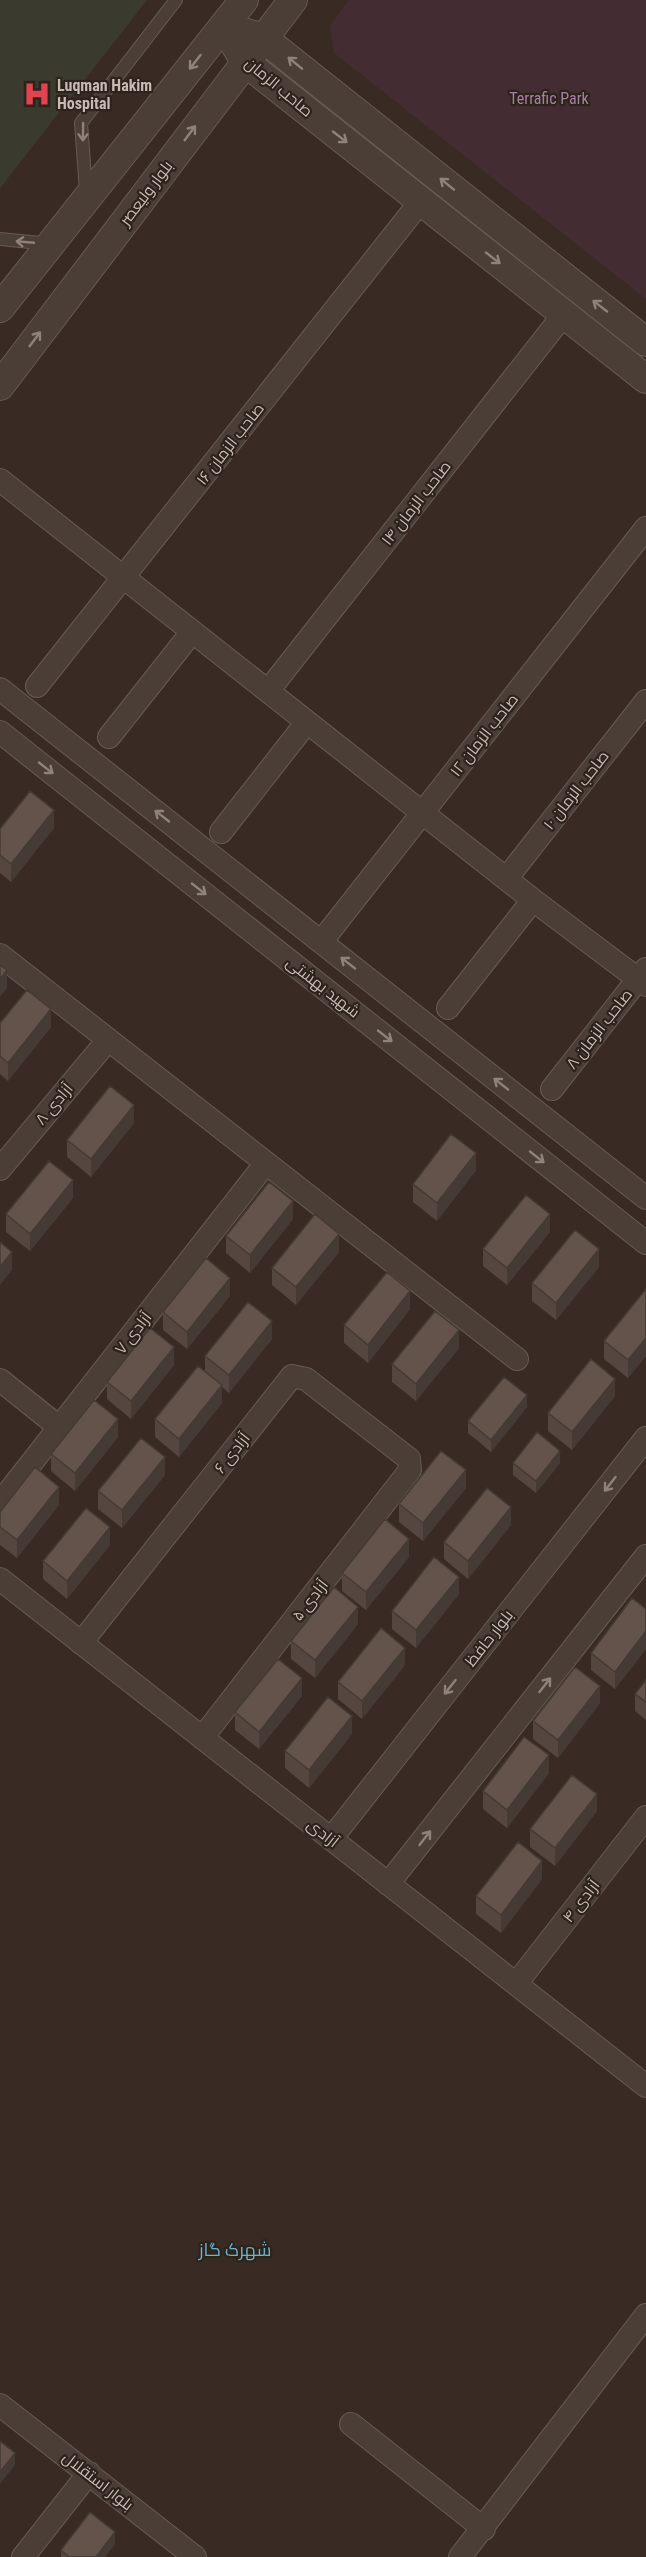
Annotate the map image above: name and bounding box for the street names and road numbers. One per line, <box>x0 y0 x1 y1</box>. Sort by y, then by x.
street label: صاحب الزمان <box>241 53 317 122</box>
street label: بلوار ولیعصر <box>115 157 177 230</box>
street label: صاحب الزمان ۱۶ <box>192 399 269 489</box>
street label: صاحب الزمان ۱۴ <box>377 457 456 550</box>
street label: صاحب الزمان ۱۲ <box>446 690 523 781</box>
street label: صاحب الزمان ۱۰ <box>539 747 614 834</box>
street label: شهید بهشتی <box>282 952 364 1022</box>
street label: صاحب الزمان ۸ <box>562 985 637 1073</box>
street label: آزادی ۸ <box>31 1079 78 1129</box>
street label: آزادی ۷ <box>111 1307 157 1359</box>
street label: آزادی ۶ <box>210 1428 255 1478</box>
street label: آزادی ۵ <box>288 1575 333 1625</box>
street label: بلوار حافظ <box>461 1606 517 1670</box>
street label: آزادی <box>303 1815 343 1852</box>
street label: آزادی ۴ <box>558 1875 605 1927</box>
street label: بلوار استقلال <box>58 2448 137 2515</box>

